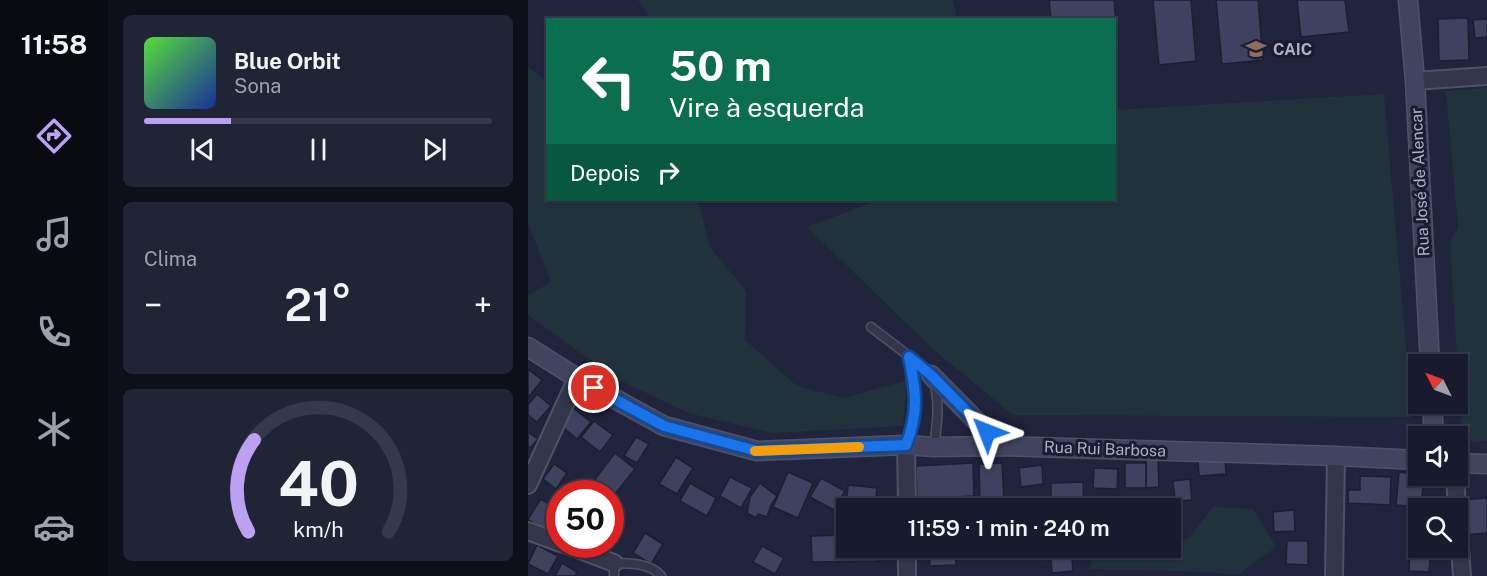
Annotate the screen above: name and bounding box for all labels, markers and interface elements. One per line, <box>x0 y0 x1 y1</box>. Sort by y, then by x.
text: 11:58 <box>21 28 87 60</box>
school or university icon: CAIC <box>1244 37 1268 61</box>
place label: CAIC <box>1273 40 1312 59</box>
text: 50 m <box>669 41 772 90</box>
icon: left <box>570 42 648 120</box>
text: Blue Orbit <box>234 48 341 74</box>
text: Sona <box>234 74 281 98</box>
text: Vire à esquerda <box>669 91 864 123</box>
street label: Rua José de Alencar <box>1407 107 1433 257</box>
icon: directions <box>33 115 75 157</box>
icon: previous <box>186 133 219 166</box>
icon: pause <box>302 133 335 166</box>
icon: next <box>418 133 451 166</box>
icon: right <box>652 156 685 189</box>
text: Depois <box>570 160 640 186</box>
icon: music <box>33 213 75 255</box>
text: Clima <box>144 247 197 271</box>
text: 21° <box>284 278 352 331</box>
text: − <box>144 286 162 324</box>
text: + <box>474 286 492 324</box>
icon: phone <box>33 311 75 353</box>
north arrow <box>1408 354 1468 414</box>
map controls <box>1408 354 1468 558</box>
pin <box>568 362 619 413</box>
icon: arrive <box>577 371 610 404</box>
position arrow <box>955 400 1019 464</box>
icon: climate <box>33 408 75 450</box>
button: sound <box>1408 426 1468 486</box>
street label: Rua Rui Barbosa <box>1044 437 1166 461</box>
text: 40 <box>277 447 359 520</box>
speed limit sign: 50 <box>546 480 624 558</box>
button: search <box>1408 498 1468 558</box>
icon: car <box>33 506 75 548</box>
text: 11:59 · 1 min · 240 m <box>907 515 1110 541</box>
text: km/h <box>293 517 343 542</box>

